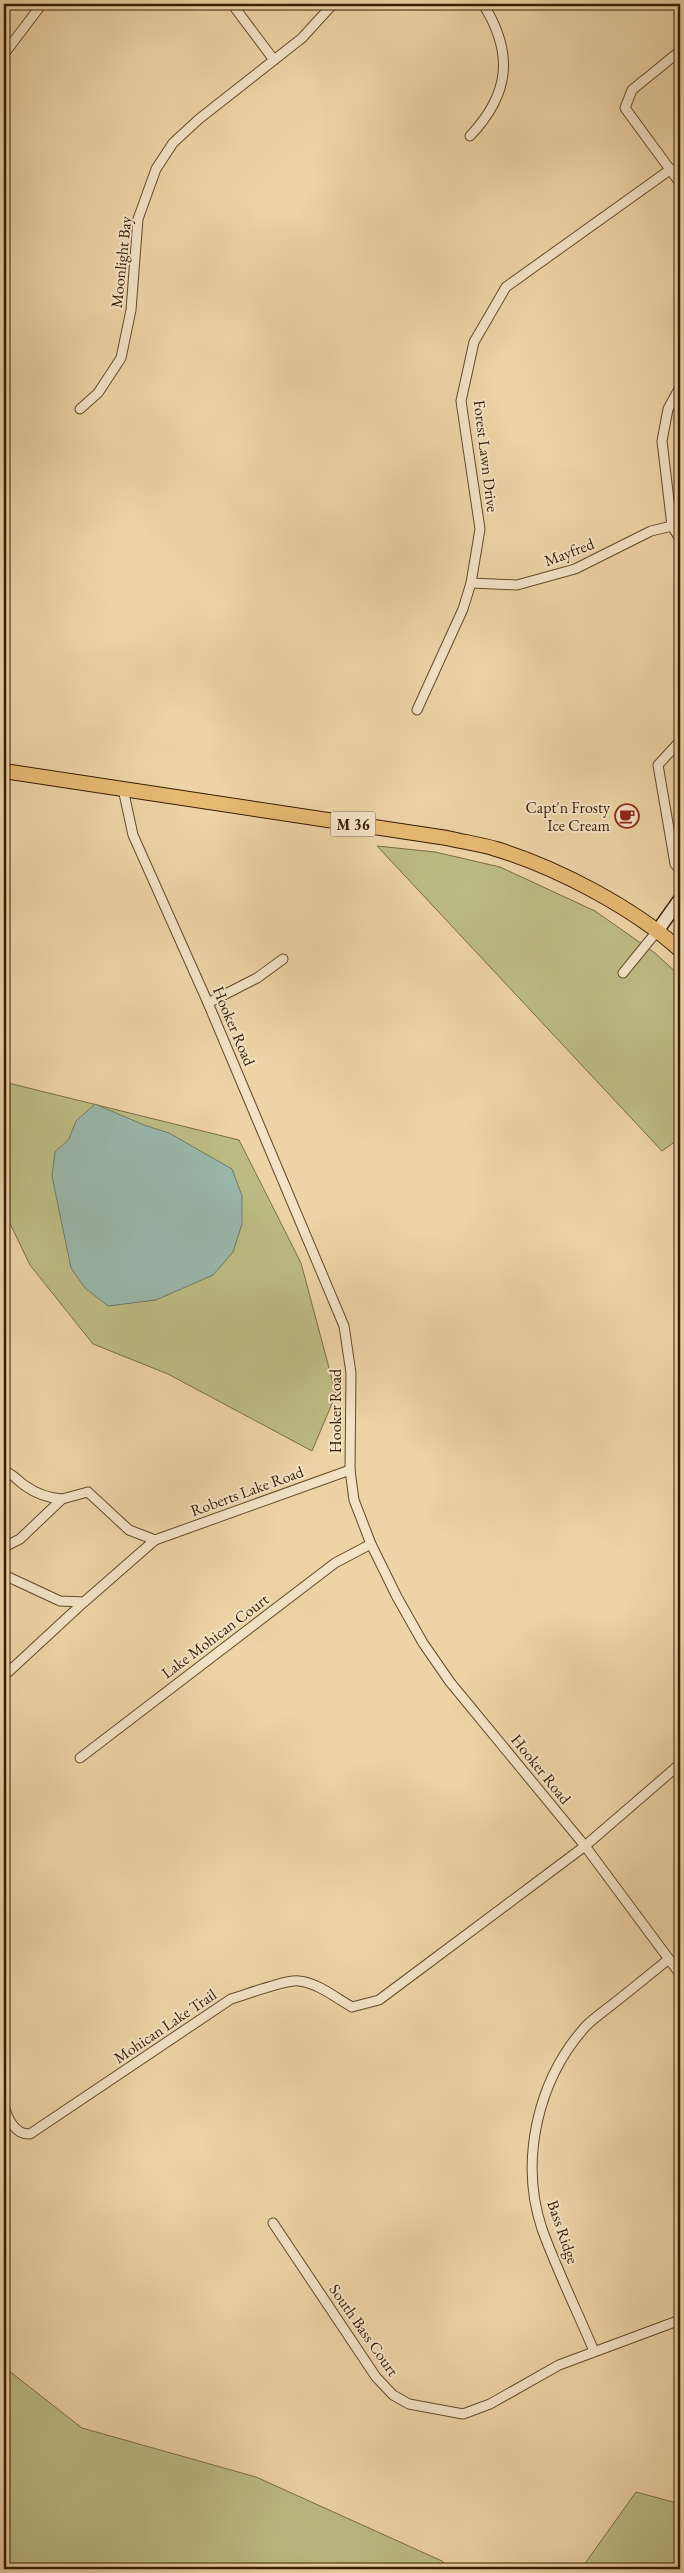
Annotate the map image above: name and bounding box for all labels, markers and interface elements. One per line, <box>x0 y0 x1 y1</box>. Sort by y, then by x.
street label: Moonlight Bay <box>106 214 136 309</box>
street label: Forest Lawn Drive <box>469 399 503 513</box>
street label: Mayfred <box>541 533 598 571</box>
place label: Capt'n Frosty Ice Cream <box>525 797 611 836</box>
cafe icon: Capt'n Frosty Ice Cream <box>614 803 640 829</box>
road number: M 36 <box>330 812 376 836</box>
street label: Hooker Road <box>208 983 260 1070</box>
street label: Hooker Road <box>325 1368 346 1453</box>
street label: Roberts Lake Road <box>188 1461 307 1521</box>
street label: Lake Mohican Court <box>157 1589 273 1683</box>
street label: Hooker Road <box>506 1730 576 1809</box>
street label: Mohican Lake Trail <box>110 1984 221 2068</box>
street label: Bass Ridge <box>542 2197 584 2267</box>
street label: South Bass Court <box>325 2280 403 2380</box>

